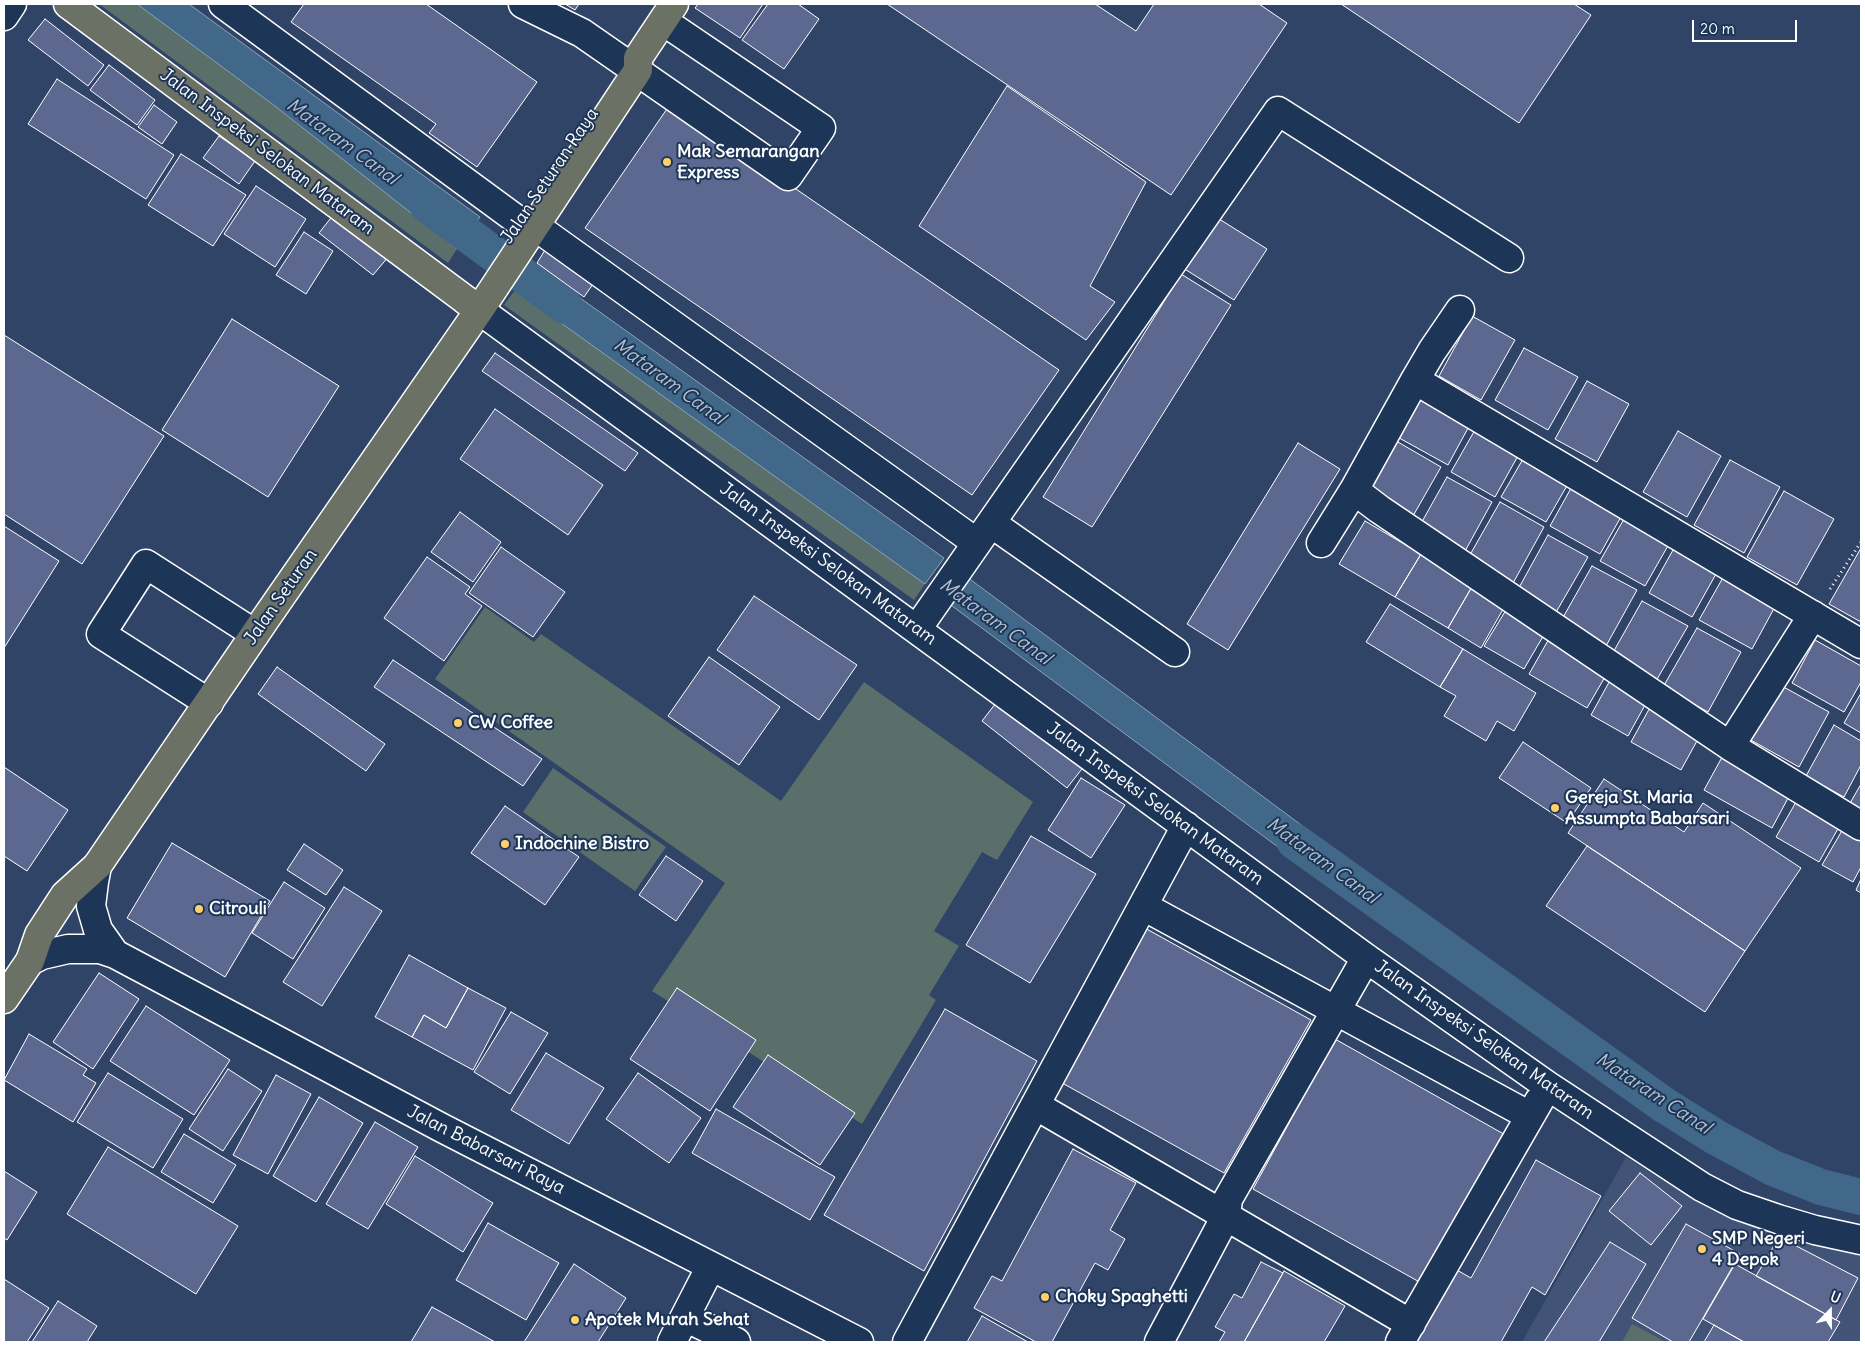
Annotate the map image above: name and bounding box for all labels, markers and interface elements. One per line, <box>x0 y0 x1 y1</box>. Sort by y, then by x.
scale bar <box>1695 10 1800 42</box>
text: 20 m <box>1700 19 1735 38</box>
street label: Jalan Inspeksi Selokan Mataram <box>156 64 378 240</box>
water label: Mataram Canal <box>282 94 402 190</box>
street label: Jalan Seturan Raya <box>497 104 603 248</box>
place label: Mak Semarangan Express <box>677 141 820 183</box>
marker: Mak Semarangan Express <box>661 156 673 168</box>
water label: Mataram Canal <box>609 334 729 430</box>
street label: Jalan Inspeksi Selokan Mataram <box>715 478 941 650</box>
street label: Jalan Seturan <box>240 545 322 649</box>
water label: Mataram Canal <box>935 574 1055 670</box>
place label: CW Coffee <box>468 712 553 734</box>
marker: CW Coffee <box>452 717 464 729</box>
street label: Jalan Inspeksi Selokan Mataram <box>1042 718 1268 890</box>
place label: Gereja St. Maria Assumpta Babarsari <box>1565 787 1729 830</box>
marker: Gereja St. Maria Assumpta Babarsari <box>1549 802 1561 814</box>
water label: Mataram Canal <box>1262 813 1382 909</box>
place label: Indochine Bistro <box>515 833 649 855</box>
marker: Indochine Bistro <box>499 838 511 850</box>
place label: Citrouli <box>209 898 267 920</box>
marker: Citrouli <box>193 903 205 915</box>
street label: Jalan Inspeksi Selokan Mataram <box>1370 956 1598 1124</box>
water label: Mataram Canal <box>1591 1048 1715 1140</box>
street label: Jalan Babarsari Raya <box>403 1101 569 1199</box>
place label: SMP Negeri 4 Depok <box>1712 1228 1805 1270</box>
marker: SMP Negeri 4 Depok <box>1696 1243 1708 1255</box>
place label: Choky Spaghetti <box>1055 1286 1188 1308</box>
north arrow <box>1805 1286 1855 1336</box>
text: U <box>1828 1287 1843 1307</box>
marker: Choky Spaghetti <box>1039 1291 1051 1303</box>
place label: Apotek Murah Sehat <box>585 1309 749 1331</box>
marker: Apotek Murah Sehat <box>569 1314 581 1326</box>

